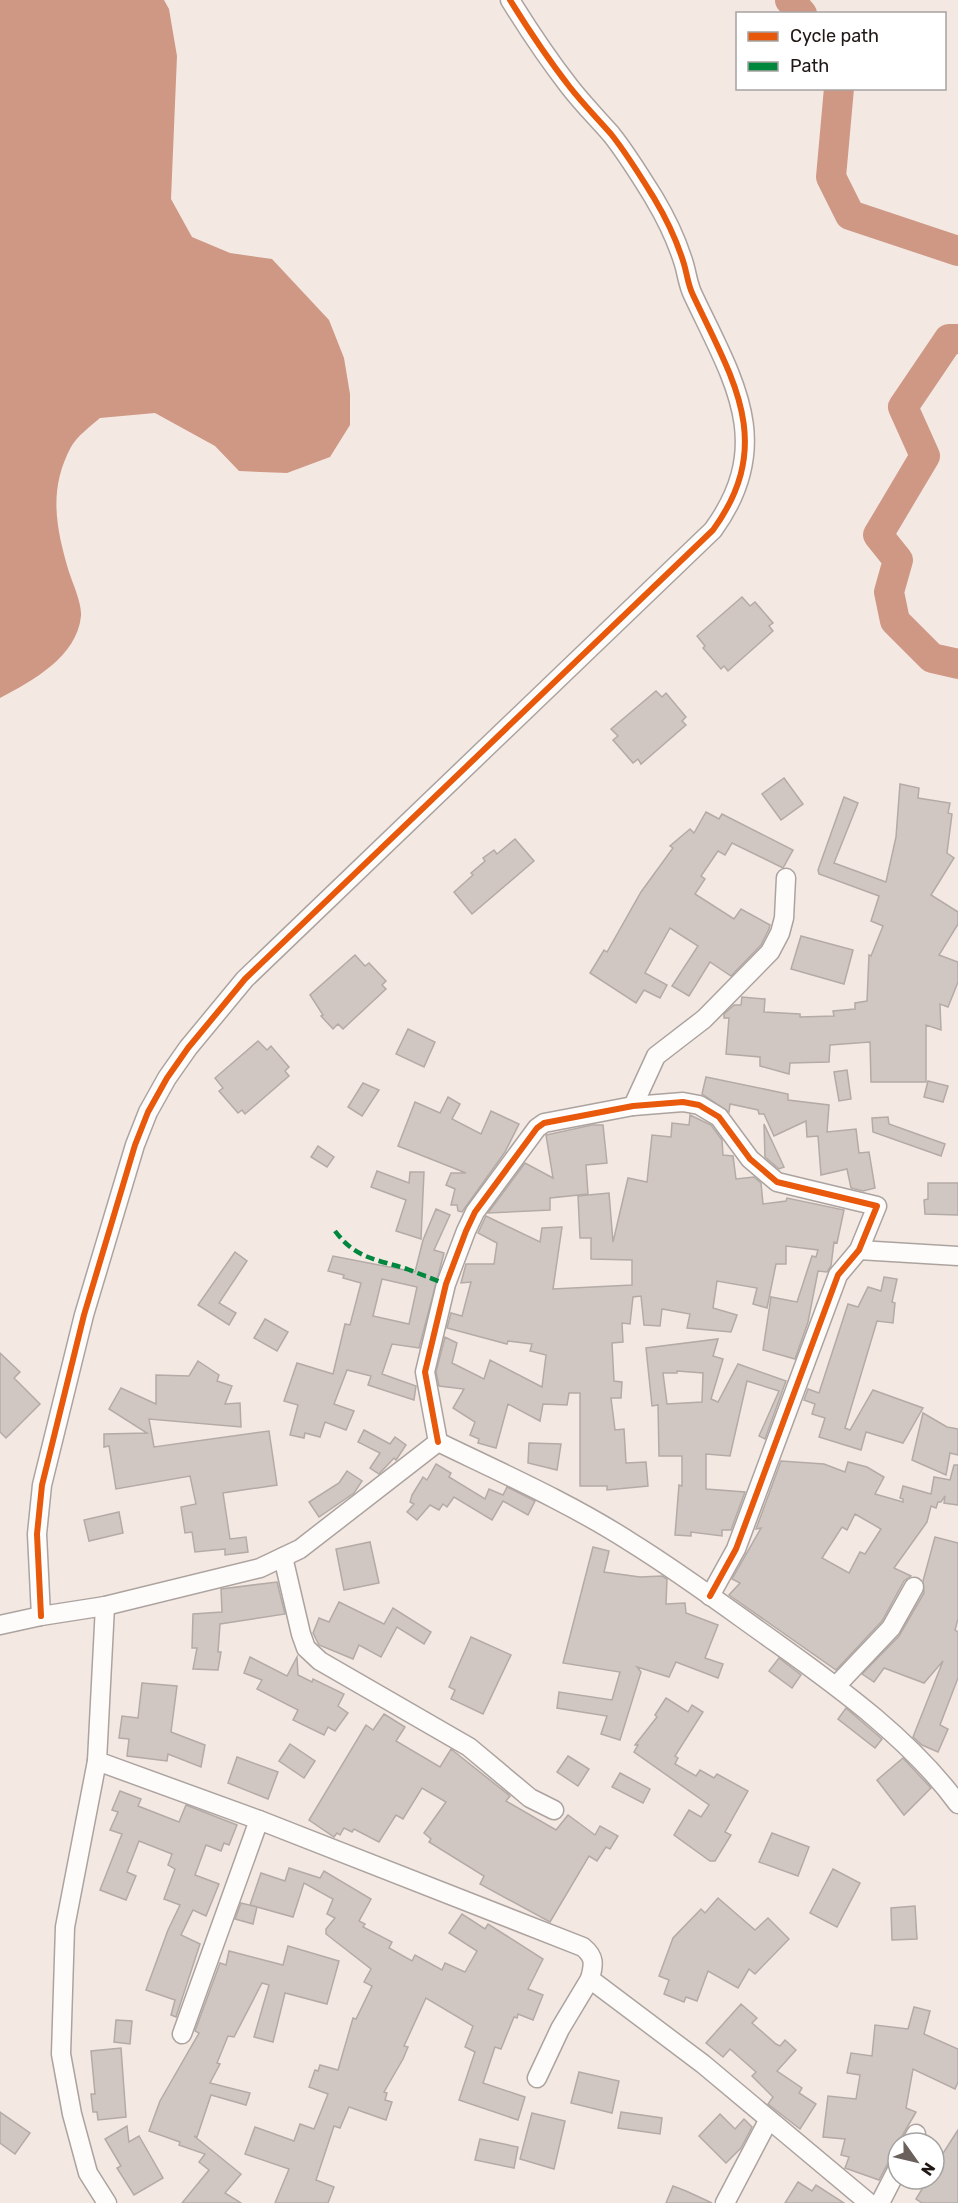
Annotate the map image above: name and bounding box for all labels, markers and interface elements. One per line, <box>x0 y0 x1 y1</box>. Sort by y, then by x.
legend <box>736 12 946 90</box>
text: Cycle path <box>790 25 879 47</box>
text: Path <box>790 55 829 77</box>
north arrow <box>886 2131 946 2191</box>
text: N <box>917 2159 939 2179</box>

